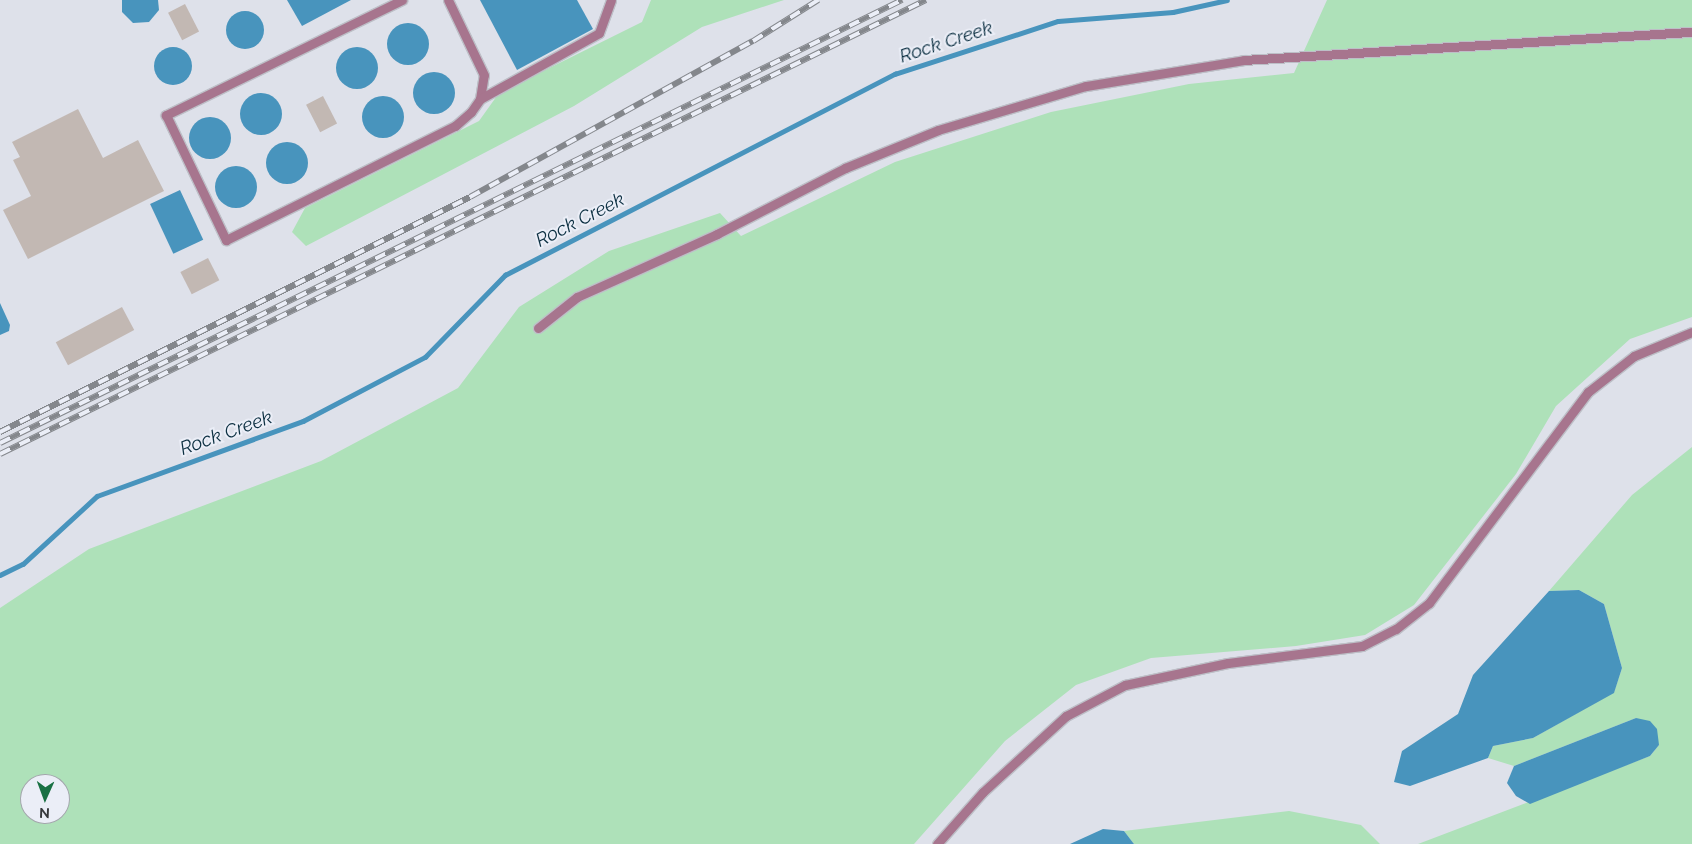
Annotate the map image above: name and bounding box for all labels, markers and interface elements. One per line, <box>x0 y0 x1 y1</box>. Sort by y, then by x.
water label: Rock Creek <box>896 16 996 68</box>
water label: Rock Creek <box>532 188 628 252</box>
water label: Rock Creek <box>177 406 275 460</box>
north arrow <box>20 774 70 824</box>
text: N <box>39 805 50 821</box>

